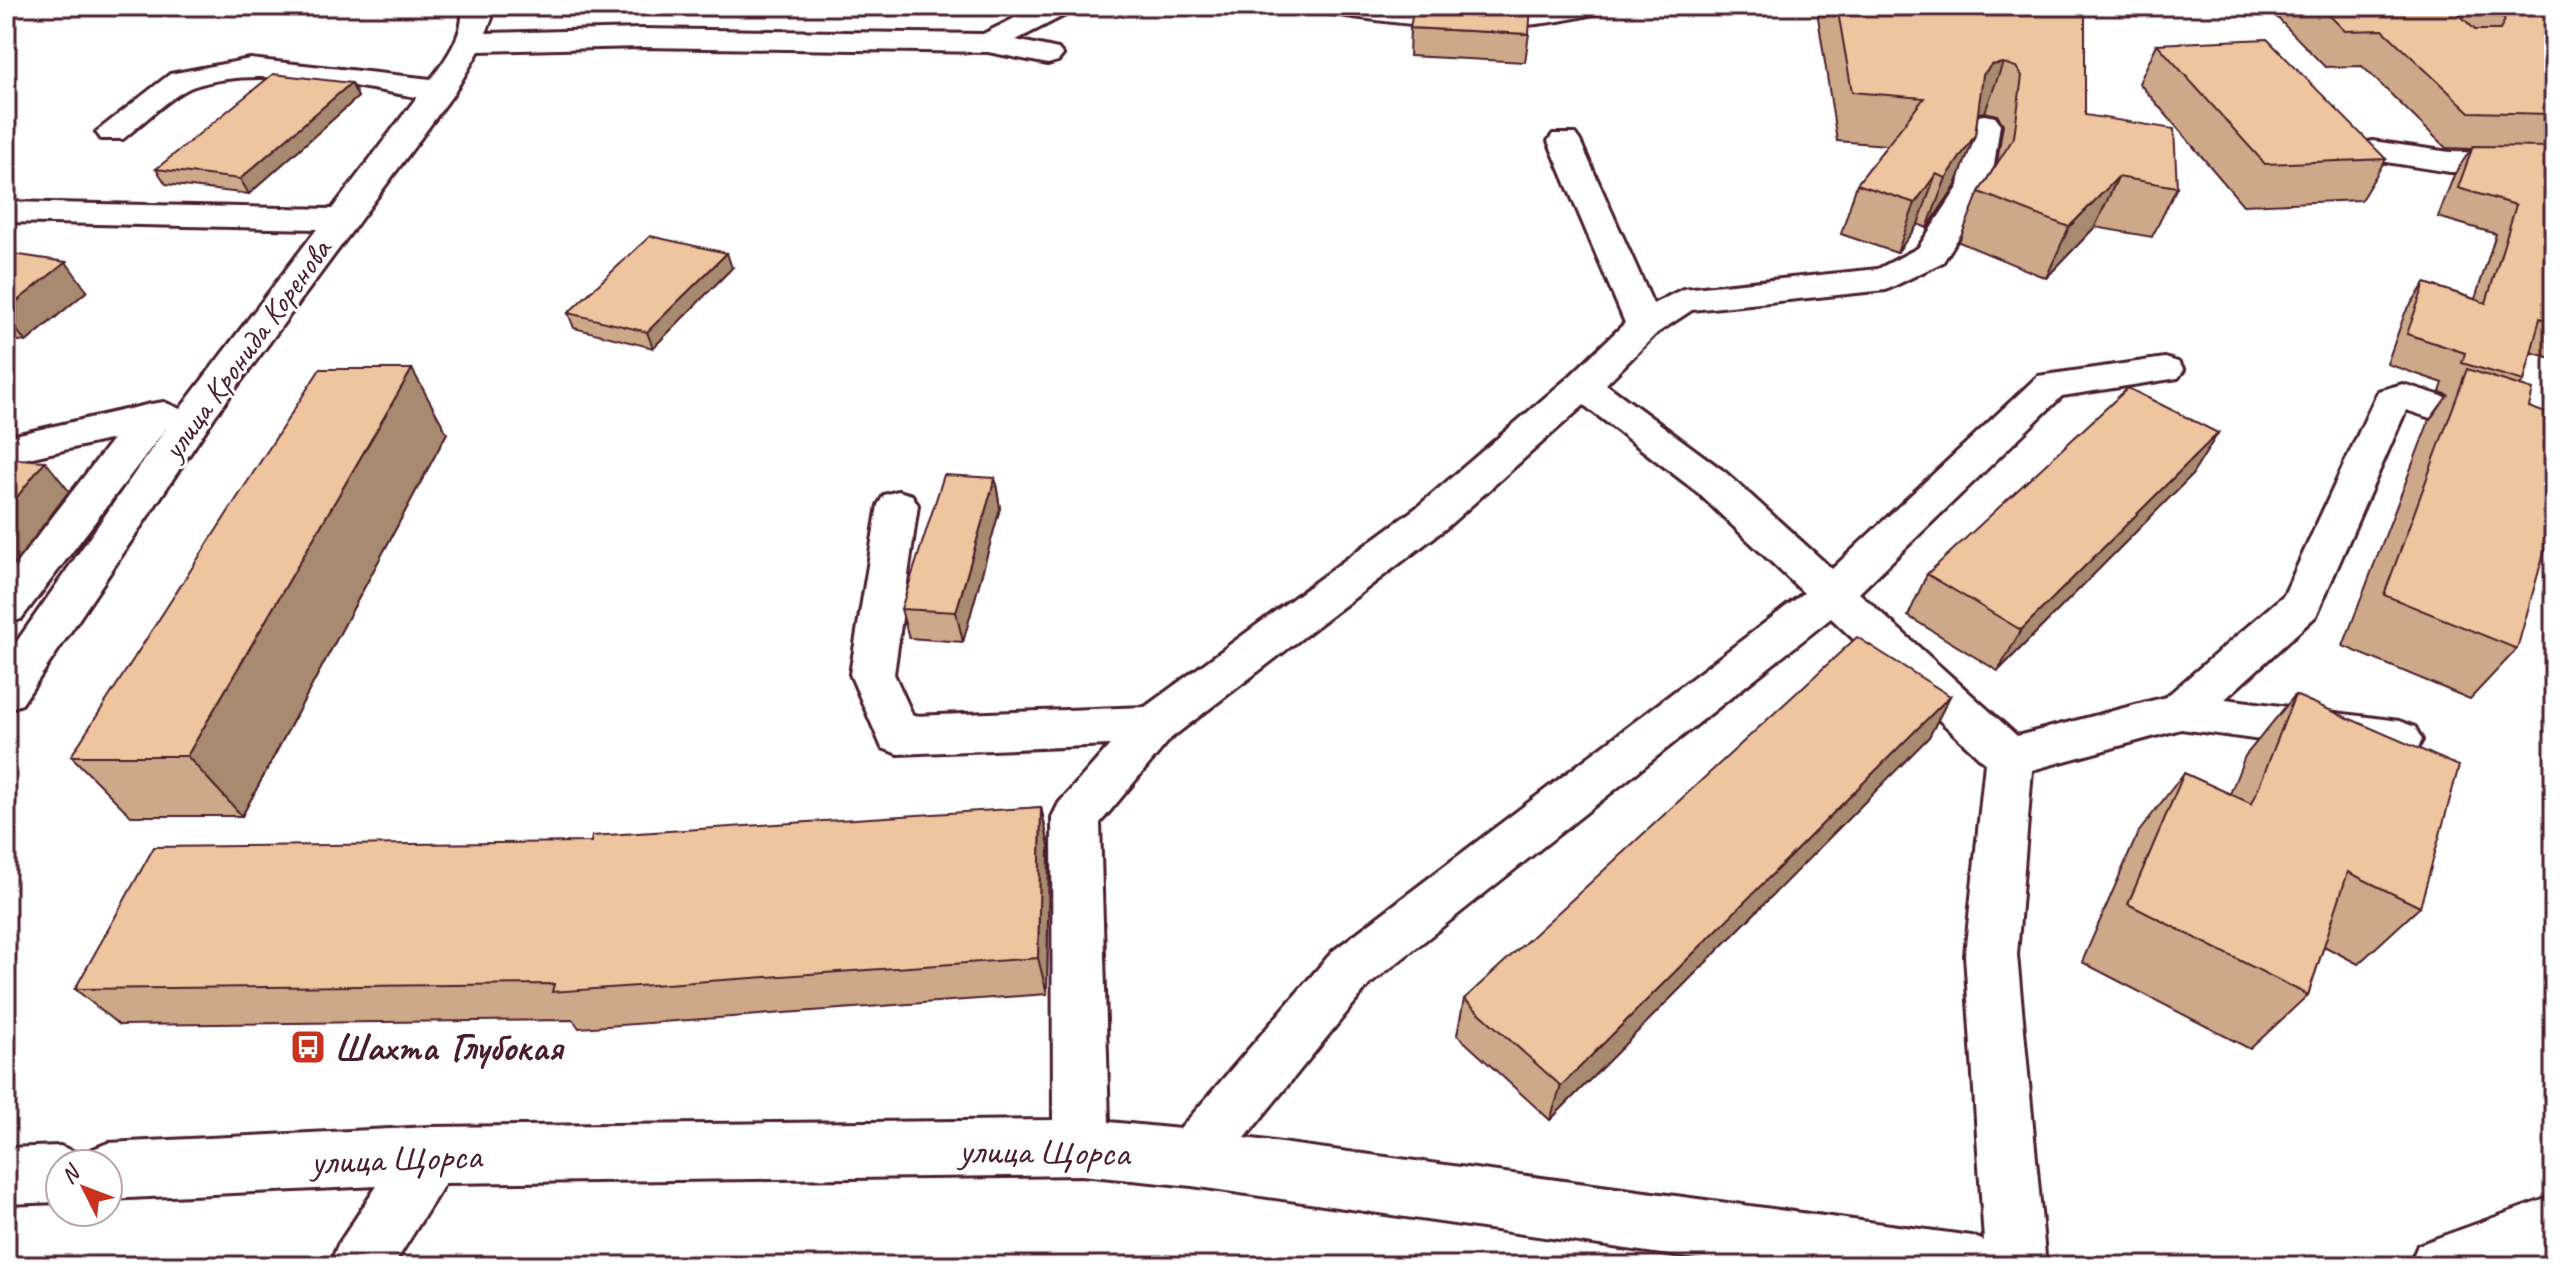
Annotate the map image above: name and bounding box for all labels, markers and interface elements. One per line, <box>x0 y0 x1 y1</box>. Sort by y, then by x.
street label: улица Кронида Коренова <box>151 229 341 469</box>
place label: Шахта Глубокая <box>334 1024 565 1071</box>
bus stop icon: Шахта Глубокая <box>289 1028 327 1066</box>
street label: улица Щорса <box>956 1126 1133 1177</box>
street label: улица Щорса <box>308 1132 485 1185</box>
north arrow <box>44 1148 124 1228</box>
text: N <box>55 1158 87 1190</box>

